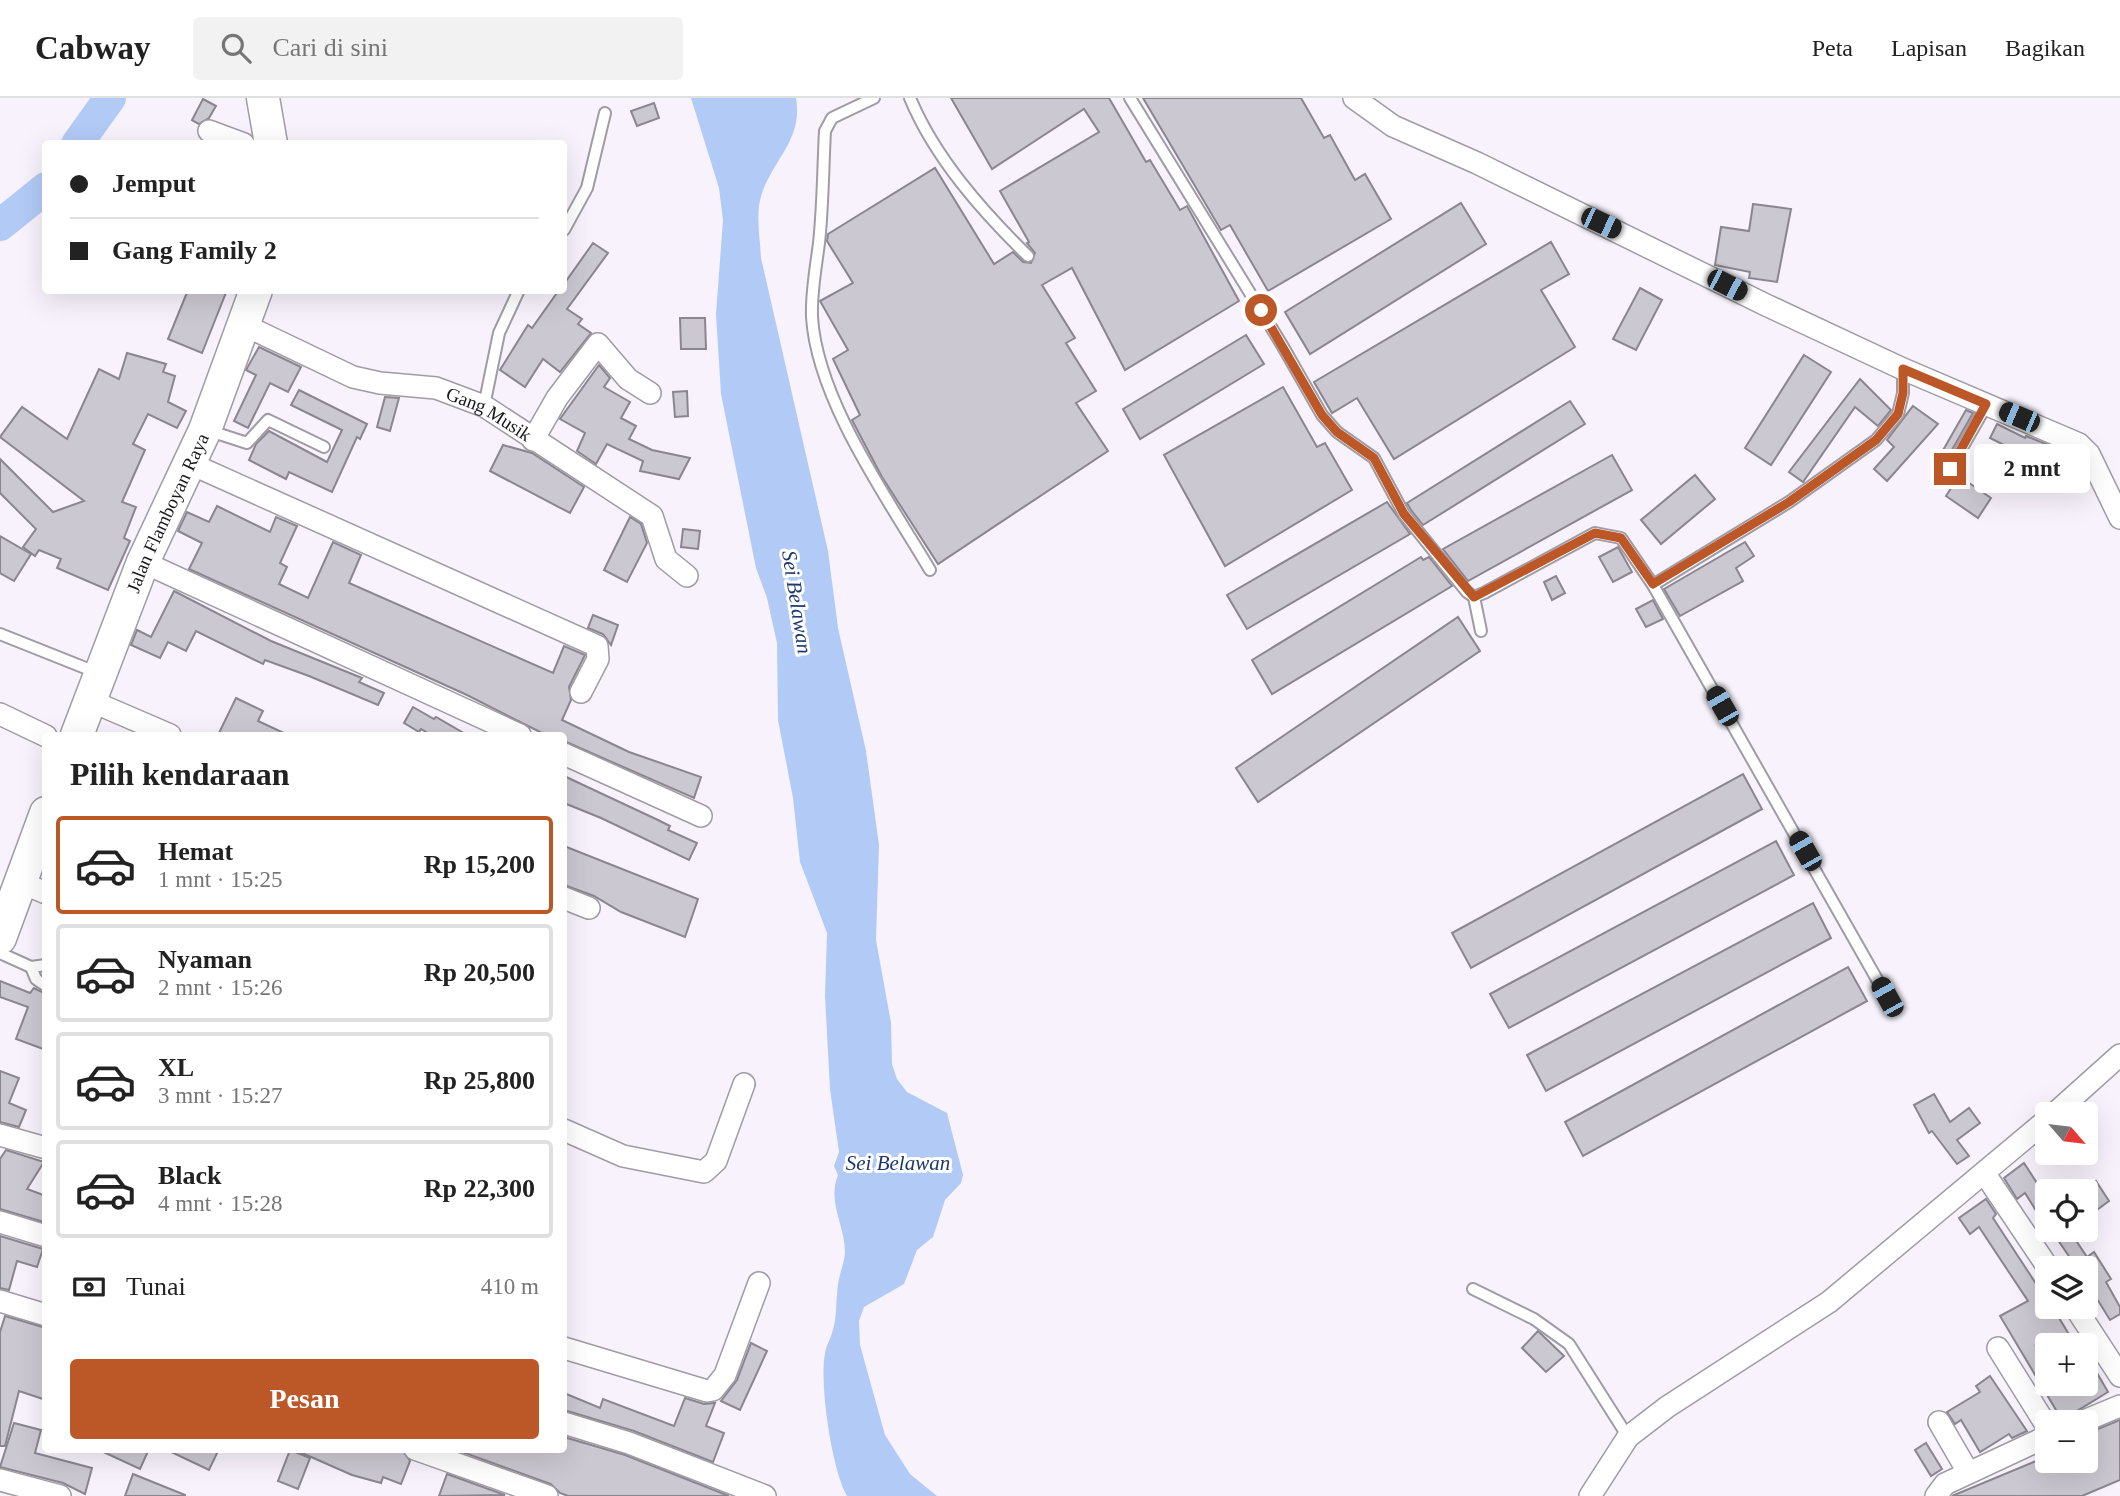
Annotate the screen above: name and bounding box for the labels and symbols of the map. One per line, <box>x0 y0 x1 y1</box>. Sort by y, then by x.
car <box>1578 205 1625 241</box>
car <box>1704 266 1751 304</box>
route start <box>1245 294 1277 326</box>
street label: Gang Musik <box>443 382 536 445</box>
car <box>1996 399 2043 435</box>
street label: Jalan Flamboyan Raya <box>122 429 213 595</box>
callout: 2 mnt <box>1974 444 2090 494</box>
route end <box>1934 453 1966 485</box>
water label: Sei Belawan <box>777 549 817 655</box>
car <box>1703 683 1742 729</box>
car <box>1786 828 1825 874</box>
car <box>1868 974 1907 1020</box>
north arrow <box>2035 1102 2098 1166</box>
water label: Sei Belawan <box>846 1151 950 1175</box>

